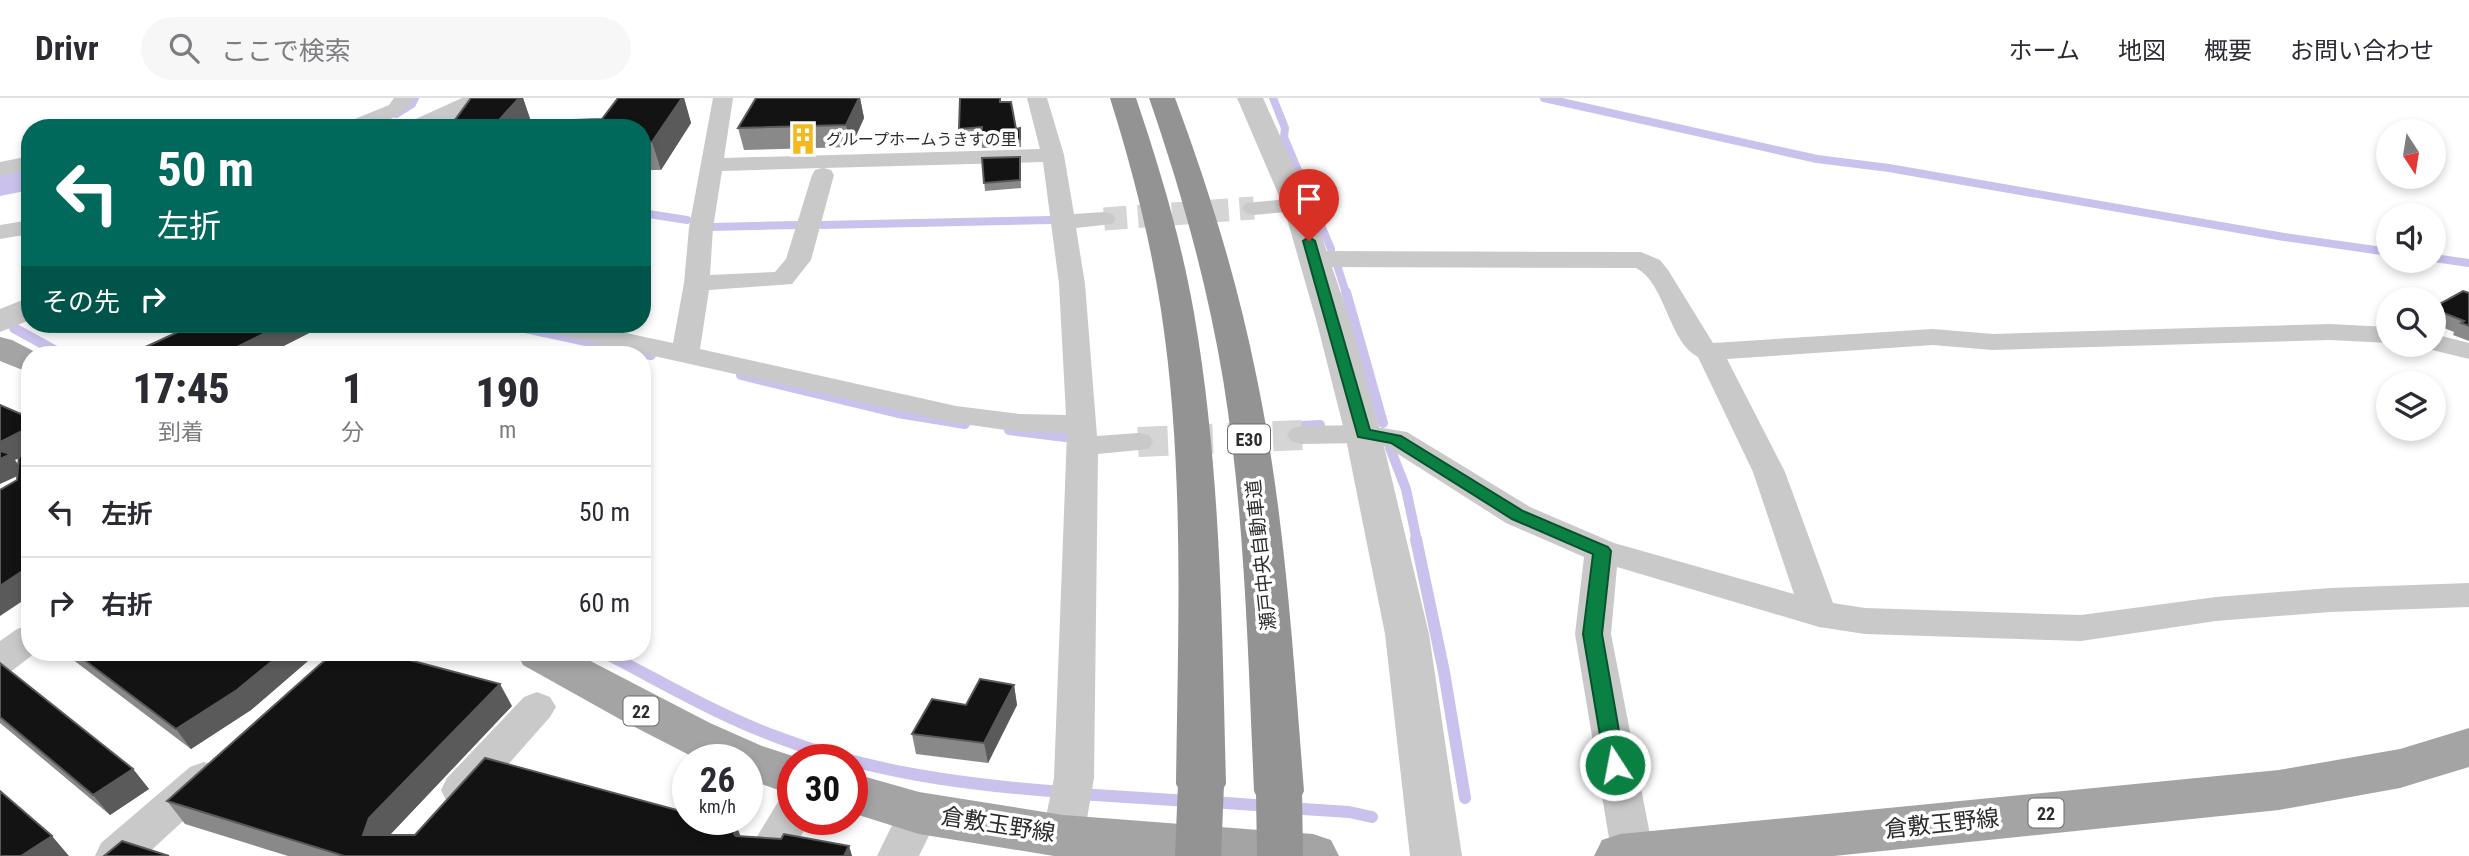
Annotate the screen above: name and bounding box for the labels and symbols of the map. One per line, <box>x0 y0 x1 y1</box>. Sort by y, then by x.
north arrow <box>2376 119 2446 189</box>
building icon: グループホームうきすの里 <box>786 122 820 156</box>
place label: グループホームうきすの里 <box>826 130 1017 149</box>
pin <box>1279 169 1339 241</box>
road number: E30 <box>1228 424 1270 454</box>
street label: 瀬戸中央自動車道 <box>1242 478 1280 632</box>
road number: 22 <box>624 696 658 726</box>
position arrow <box>1578 728 1652 802</box>
speed limit sign: 30 <box>777 744 868 835</box>
road number: 22 <box>2028 798 2064 828</box>
street label: 倉敷玉野線 <box>939 803 1057 847</box>
street label: 倉敷玉野線 <box>1883 805 2001 843</box>

